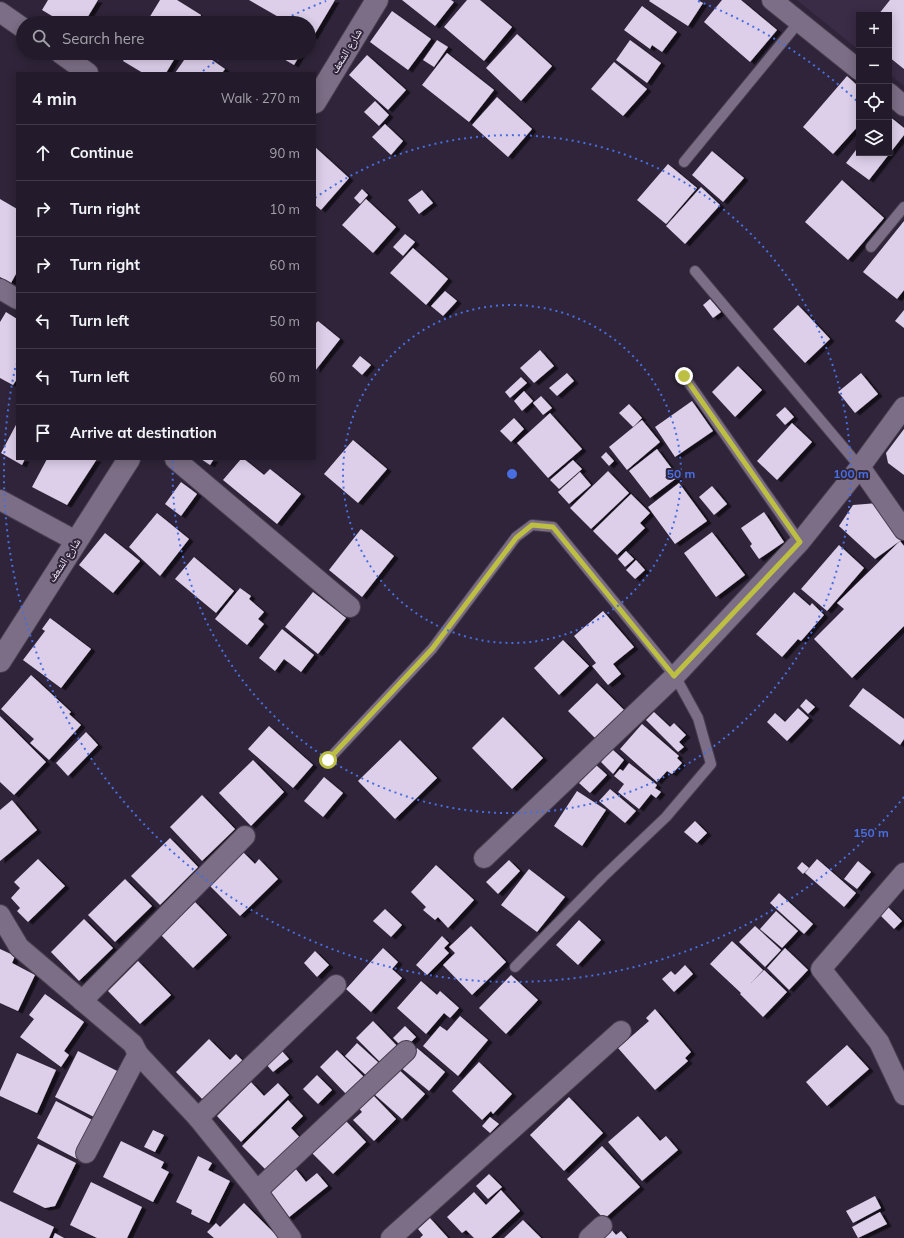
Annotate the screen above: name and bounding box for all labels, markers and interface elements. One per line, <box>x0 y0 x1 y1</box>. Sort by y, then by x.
map controls <box>856 12 892 156</box>
button: + <box>856 12 892 48</box>
search box <box>16 16 316 60</box>
street label: شارع الشعف <box>327 26 365 76</box>
icon: search <box>30 27 52 49</box>
text: Search here <box>62 29 144 48</box>
button: − <box>856 48 892 84</box>
button: locate <box>856 84 892 120</box>
text: 4 min <box>32 88 77 109</box>
text: Walk · 270 m <box>221 90 300 106</box>
button: layers <box>856 120 892 156</box>
icon: ahead <box>32 142 54 164</box>
text: Continue <box>70 143 133 162</box>
text: 90 m <box>270 145 300 161</box>
icon: right <box>32 198 54 220</box>
text: Turn right <box>70 199 140 218</box>
text: 10 m <box>270 201 300 217</box>
icon: right <box>32 254 54 276</box>
text: Turn right <box>70 255 140 274</box>
text: 60 m <box>270 257 300 273</box>
icon: left <box>32 310 54 332</box>
text: Turn left <box>70 311 129 330</box>
text: 50 m <box>270 313 300 329</box>
icon: left <box>32 366 54 388</box>
text: Turn left <box>70 367 129 386</box>
route end <box>675 367 693 385</box>
text: 60 m <box>270 369 300 385</box>
icon: arrive <box>32 422 54 444</box>
text: Arrive at destination <box>70 423 217 442</box>
text: 50 m <box>667 466 695 481</box>
text: 100 m <box>833 466 869 481</box>
centre of rings <box>505 467 519 481</box>
street label: شارع الشعف <box>45 535 83 585</box>
route start <box>319 751 337 769</box>
text: 150 m <box>853 825 889 840</box>

